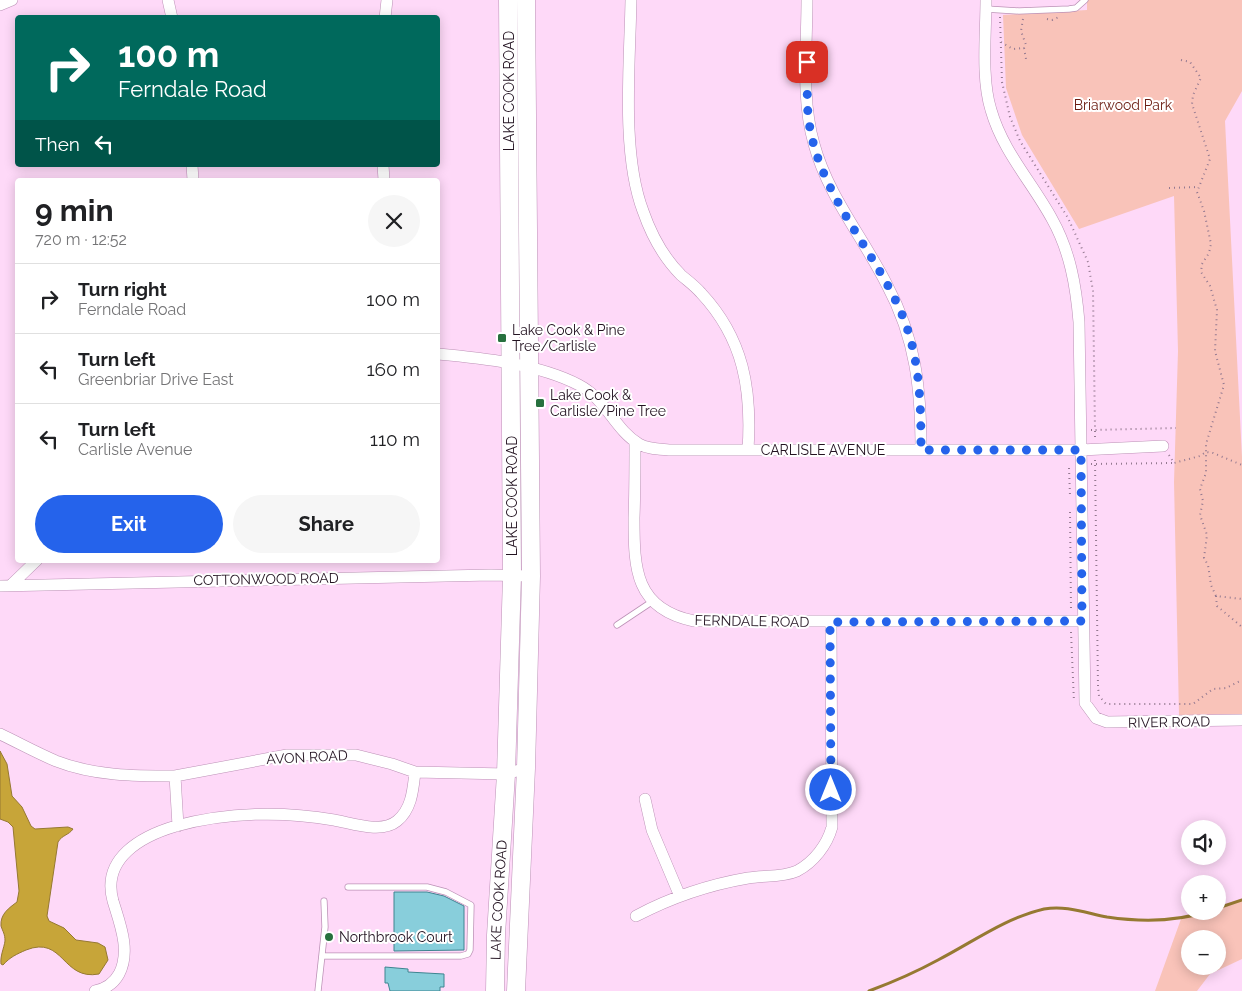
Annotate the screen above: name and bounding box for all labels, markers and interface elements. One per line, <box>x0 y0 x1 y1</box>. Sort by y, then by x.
street label: LAKE COOK ROAD <box>501 31 517 151</box>
text: 100 m <box>118 34 219 75</box>
icon: right <box>35 35 100 100</box>
pin <box>786 41 828 83</box>
icon: arrive <box>793 48 821 76</box>
text: Ferndale Road <box>118 76 267 102</box>
park label: Briarwood Park <box>1074 97 1173 113</box>
icon: left <box>90 130 118 158</box>
text: Then <box>35 133 80 155</box>
text: 9 min <box>35 193 114 228</box>
button: close <box>368 195 420 247</box>
text: 720 m · 12:52 <box>35 230 127 249</box>
text: Turn right <box>78 278 167 300</box>
icon: right <box>35 285 63 313</box>
text: 100 m <box>366 288 420 310</box>
text: Ferndale Road <box>78 300 186 319</box>
place label: Lake Cook & Pine Tree/Carlisle <box>512 322 625 354</box>
marker: Lake Cook & Pine Tree/Carlisle <box>496 332 508 344</box>
text: Turn left <box>78 348 155 370</box>
icon: left <box>35 355 63 383</box>
text: 160 m <box>366 358 420 380</box>
text: Greenbriar Drive East <box>78 370 234 389</box>
place label: Lake Cook & Carlisle/Pine Tree <box>550 387 666 419</box>
marker: Lake Cook & Carlisle/Pine Tree <box>534 397 546 409</box>
text: Turn left <box>78 418 155 440</box>
icon: left <box>35 425 63 453</box>
text: 110 m <box>370 428 420 450</box>
street label: LAKE COOK ROAD <box>504 436 520 556</box>
text: Carlisle Avenue <box>78 440 192 459</box>
street label: CARLISLE AVENUE <box>761 442 885 458</box>
button: Exit <box>35 495 223 553</box>
button: Share <box>233 495 420 553</box>
street label: COTTONWOOD ROAD <box>193 570 339 588</box>
street label: FERNDALE ROAD <box>694 612 810 630</box>
street label: RIVER ROAD <box>1128 713 1210 731</box>
street label: AVON ROAD <box>266 747 348 767</box>
position arrow <box>804 763 856 815</box>
map controls <box>1181 820 1226 975</box>
button: sound <box>1181 820 1226 865</box>
street label: LAKE COOK ROAD <box>488 839 510 960</box>
button: + <box>1181 875 1226 920</box>
place label: Northbrook Court <box>339 929 453 945</box>
button: − <box>1181 930 1226 975</box>
marker: Northbrook Court <box>323 931 335 943</box>

